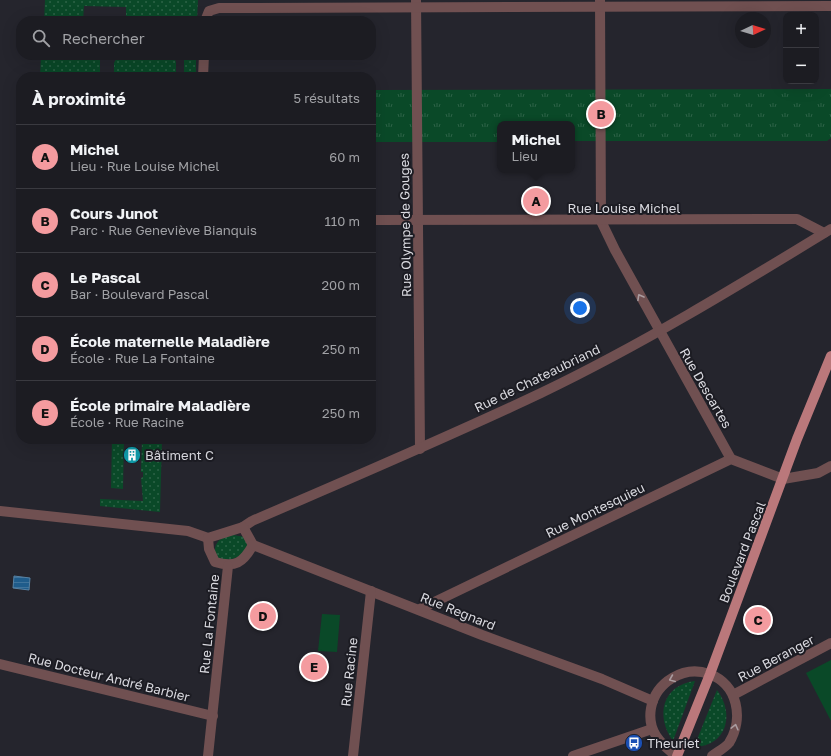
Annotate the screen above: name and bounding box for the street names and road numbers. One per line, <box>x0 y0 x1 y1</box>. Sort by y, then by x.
street label: Rue Olympe de Gouges <box>396 153 414 297</box>
street label: Rue Louise Michel <box>568 200 680 216</box>
street label: Rue de Chateaubriand <box>472 341 602 415</box>
street label: Rue Descartes <box>677 345 736 431</box>
street label: Rue Montesquieu <box>543 479 647 541</box>
street label: Boulevard Pascal <box>715 499 769 605</box>
street label: Rue La Fontaine <box>196 573 222 675</box>
street label: Rue Regnard <box>418 589 498 633</box>
street label: Rue Beranger <box>735 631 817 685</box>
street label: Rue Racine <box>337 637 361 707</box>
street label: Rue Docteur André Barbier <box>27 649 191 705</box>

